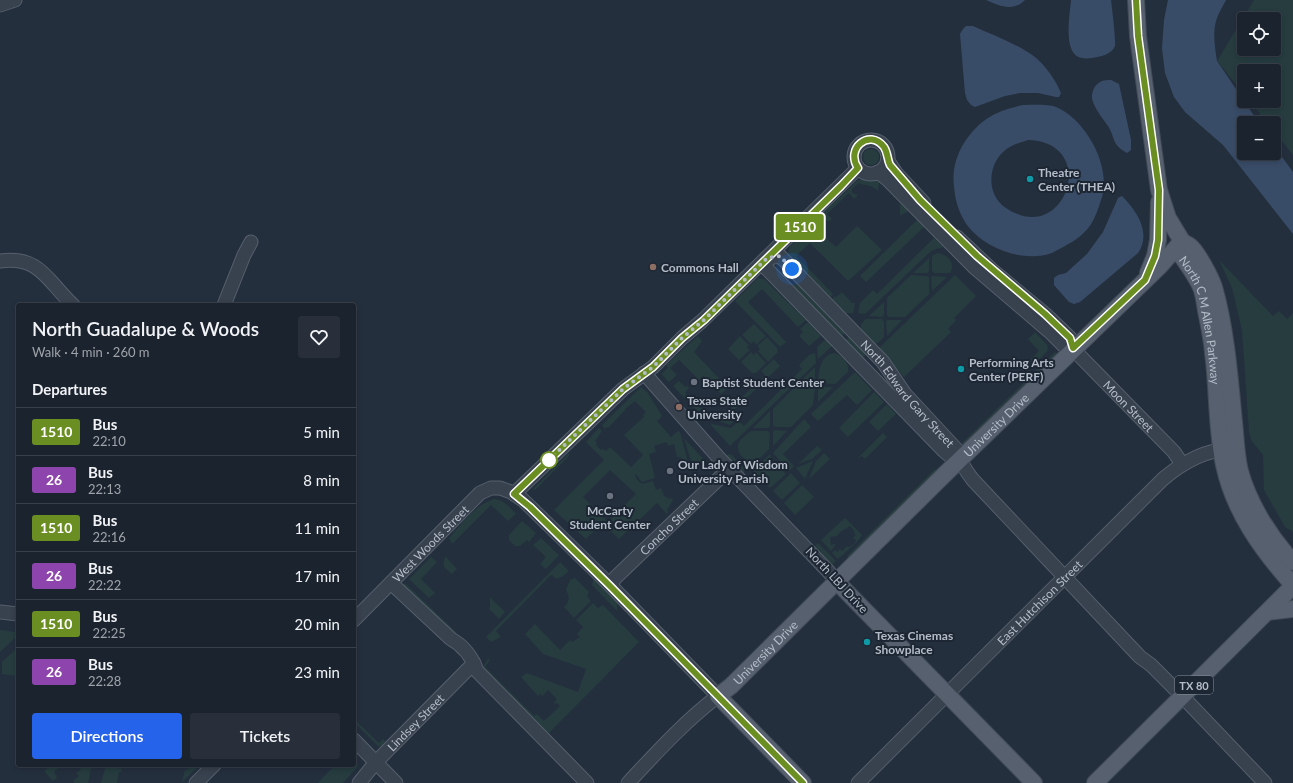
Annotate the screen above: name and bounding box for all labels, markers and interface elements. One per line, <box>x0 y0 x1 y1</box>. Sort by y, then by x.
map controls <box>1237 12 1281 160</box>
button: locate <box>1237 12 1281 56</box>
button: + <box>1237 64 1281 108</box>
button: − <box>1237 116 1281 160</box>
place label: Theatre Center (THEA) <box>1038 165 1115 194</box>
marker: Theatre Center (THEA) <box>1025 174 1035 184</box>
line badge: 1510 <box>772 214 828 240</box>
text: 1510 <box>784 218 816 235</box>
street label: North C M Allen Parkway <box>1176 253 1223 386</box>
your location <box>782 259 802 279</box>
place label: Commons Hall <box>661 260 739 275</box>
marker: Commons Hall <box>648 262 658 272</box>
button: heart <box>298 316 340 358</box>
text: North Guadalupe & Woods <box>32 317 259 340</box>
street label: North Edward Gary Street <box>858 336 958 451</box>
text: Walk · 4 min · 260 m <box>32 344 150 360</box>
place label: Performing Arts Center (PERF) <box>969 355 1054 384</box>
marker: Performing Arts Center (PERF) <box>956 364 966 374</box>
place label: Baptist Student Center <box>702 375 825 390</box>
marker: Baptist Student Center <box>689 377 699 387</box>
street label: Moon Street <box>1100 377 1158 435</box>
text: Departures <box>32 380 107 398</box>
street label: University Drive <box>960 390 1032 460</box>
place label: Texas State University <box>687 393 748 422</box>
marker: Texas State University <box>674 402 684 412</box>
text: Bus <box>92 415 117 433</box>
text: 1510 <box>40 423 72 440</box>
text: 5 min <box>303 423 340 441</box>
text: 22:10 <box>92 433 126 449</box>
unlabelled marker <box>540 451 558 469</box>
place label: Our Lady of Wisdom University Parish <box>678 457 788 486</box>
text: Bus <box>88 463 113 481</box>
marker: Our Lady of Wisdom University Parish <box>665 466 675 476</box>
text: 26 <box>46 471 62 488</box>
text: 8 min <box>303 471 340 489</box>
text: 22:13 <box>88 481 121 497</box>
marker: McCarty Student Center <box>605 491 615 501</box>
street label: Concho Street <box>636 495 702 558</box>
street label: West Woods Street <box>389 501 472 585</box>
place label: McCarty Student Center <box>569 503 651 532</box>
text: Bus <box>92 511 117 529</box>
text: 1510 <box>40 519 72 536</box>
text: 11 min <box>294 519 340 537</box>
text: 22:16 <box>92 529 126 545</box>
street label: North LBJ Drive <box>803 544 871 616</box>
street label: East Hutchison Street <box>994 556 1086 648</box>
text: Bus <box>88 559 113 577</box>
text: 26 <box>46 567 62 584</box>
text: 17 min <box>294 567 340 585</box>
text: 22:22 <box>88 577 121 593</box>
text: Bus <box>92 607 117 625</box>
text: 1510 <box>40 615 72 632</box>
text: 20 min <box>294 615 340 633</box>
street label: University Drive <box>730 617 801 687</box>
text: 22:25 <box>92 625 126 641</box>
place label: Texas Cinemas Showplace <box>875 628 953 657</box>
marker: Texas Cinemas Showplace <box>862 637 872 647</box>
text: Bus <box>88 655 113 673</box>
text: 26 <box>46 663 62 680</box>
text: 23 min <box>294 663 340 681</box>
text: 22:28 <box>88 673 121 689</box>
road number: TX 80 <box>1175 676 1213 694</box>
street label: Lindsey Street <box>384 690 447 754</box>
button: Directions <box>32 713 182 759</box>
button: Tickets <box>190 713 340 759</box>

